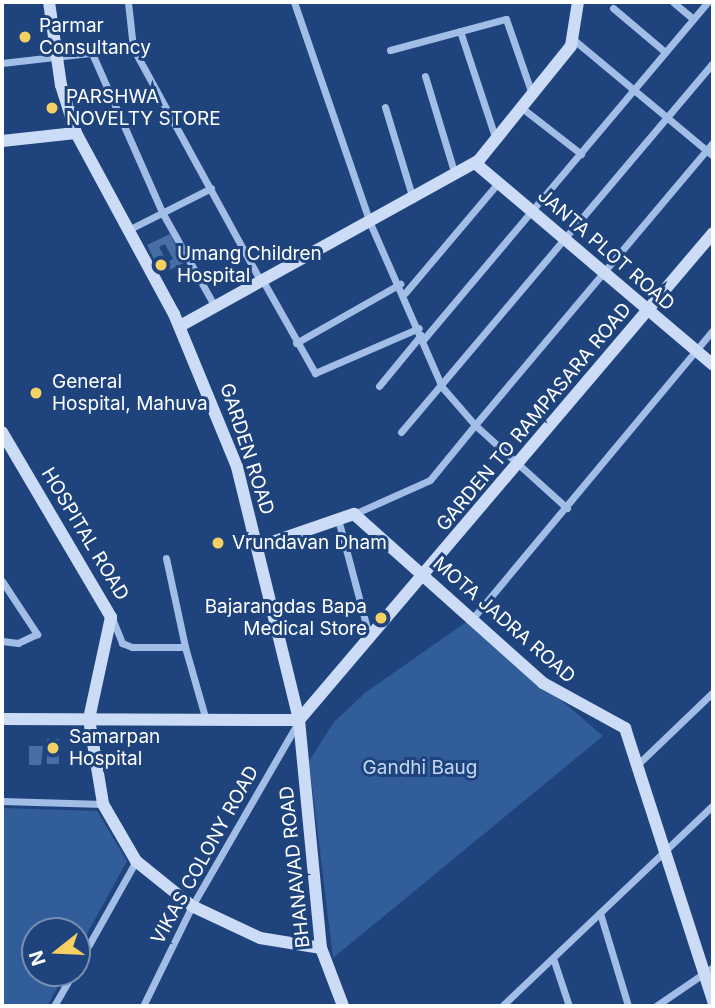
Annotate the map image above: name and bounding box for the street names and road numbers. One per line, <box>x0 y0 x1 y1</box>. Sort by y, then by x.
street label: JANTA PLOT ROAD <box>533 184 679 316</box>
street label: GARDEN TO RAMPASARA ROAD <box>432 298 636 536</box>
street label: GARDEN ROAD <box>215 380 279 518</box>
street label: HOSPITAL ROAD <box>36 463 134 605</box>
street label: MOTA JADRA ROAD <box>428 552 580 688</box>
street label: VIKAS COLONY ROAD <box>146 762 264 948</box>
street label: BHANAVAD ROAD <box>275 785 315 949</box>

